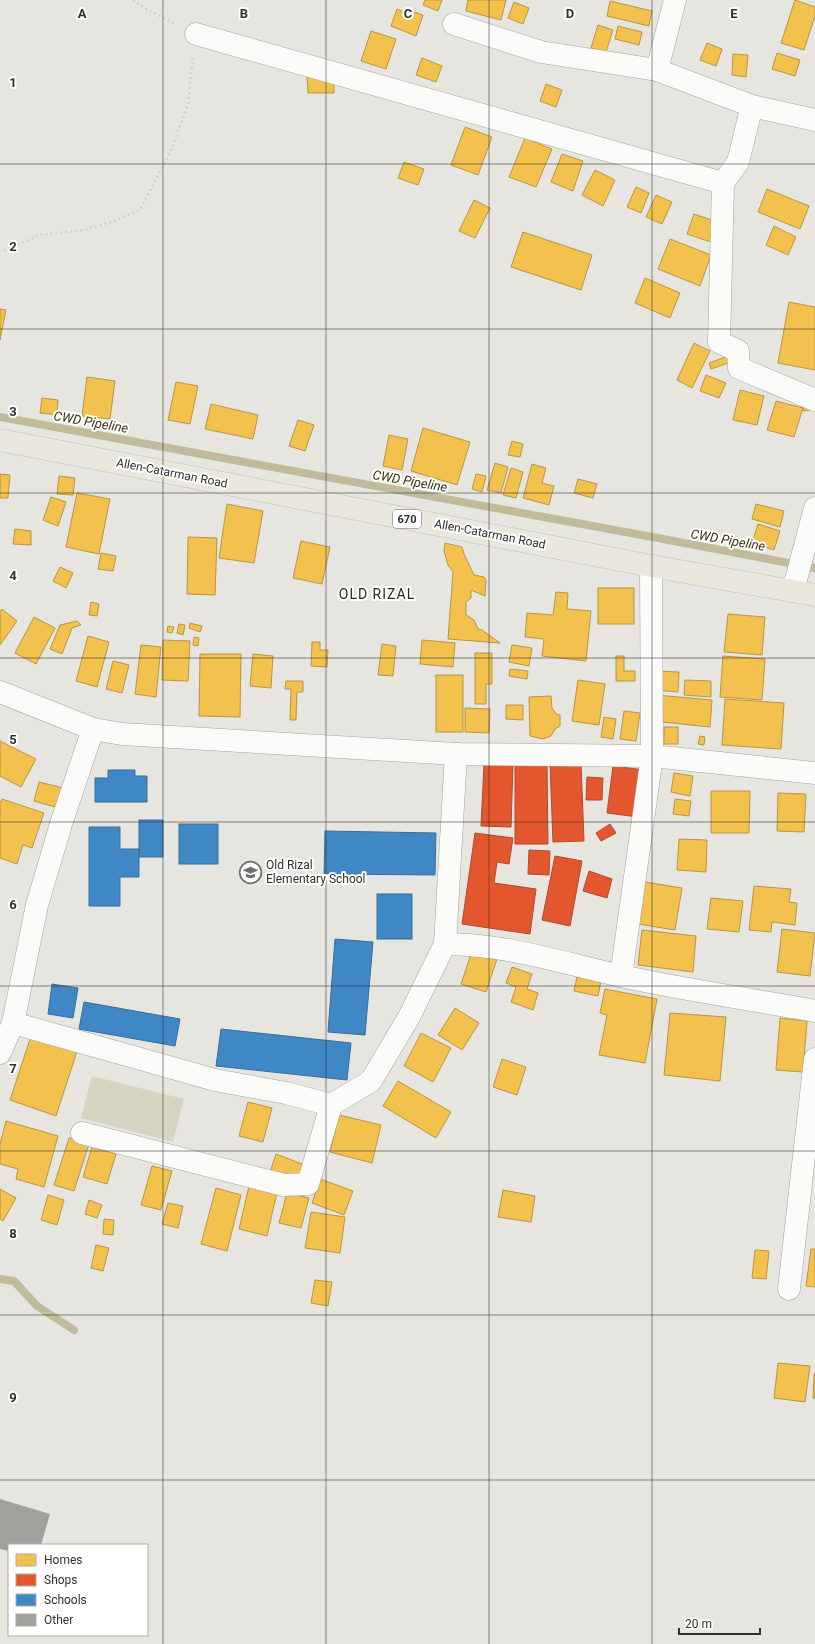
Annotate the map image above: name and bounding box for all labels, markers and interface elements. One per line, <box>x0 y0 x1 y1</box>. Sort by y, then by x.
text: A <box>78 6 87 21</box>
text: B <box>240 6 248 21</box>
text: C <box>404 6 413 21</box>
text: D <box>566 6 574 21</box>
text: E <box>730 6 738 21</box>
text: 1 <box>9 75 17 90</box>
text: 2 <box>9 239 17 254</box>
text: 3 <box>9 404 17 419</box>
water label: CWD Pipeline <box>53 408 130 436</box>
street label: Allen-Catarman Road <box>115 455 229 491</box>
water label: CWD Pipeline <box>372 467 449 495</box>
road number: 670 <box>393 510 421 528</box>
street label: Allen-Catarman Road <box>433 516 547 552</box>
water label: CWD Pipeline <box>690 526 767 554</box>
text: 4 <box>9 568 17 583</box>
district label: OLD RIZAL <box>339 586 415 602</box>
text: 5 <box>9 732 17 747</box>
place label: Old Rizal Elementary School <box>266 858 366 886</box>
school or university icon: Old Rizal Elementary School <box>237 859 263 885</box>
text: 6 <box>9 897 17 912</box>
text: 7 <box>9 1061 17 1076</box>
text: 8 <box>9 1226 17 1241</box>
text: 9 <box>9 1390 17 1405</box>
legend <box>8 1544 148 1636</box>
text: Homes <box>44 1553 82 1567</box>
text: Shops <box>44 1573 78 1587</box>
text: Schools <box>44 1593 87 1607</box>
scale bar <box>679 1610 760 1636</box>
text: Other <box>44 1613 73 1627</box>
text: 20 m <box>685 1617 712 1631</box>

